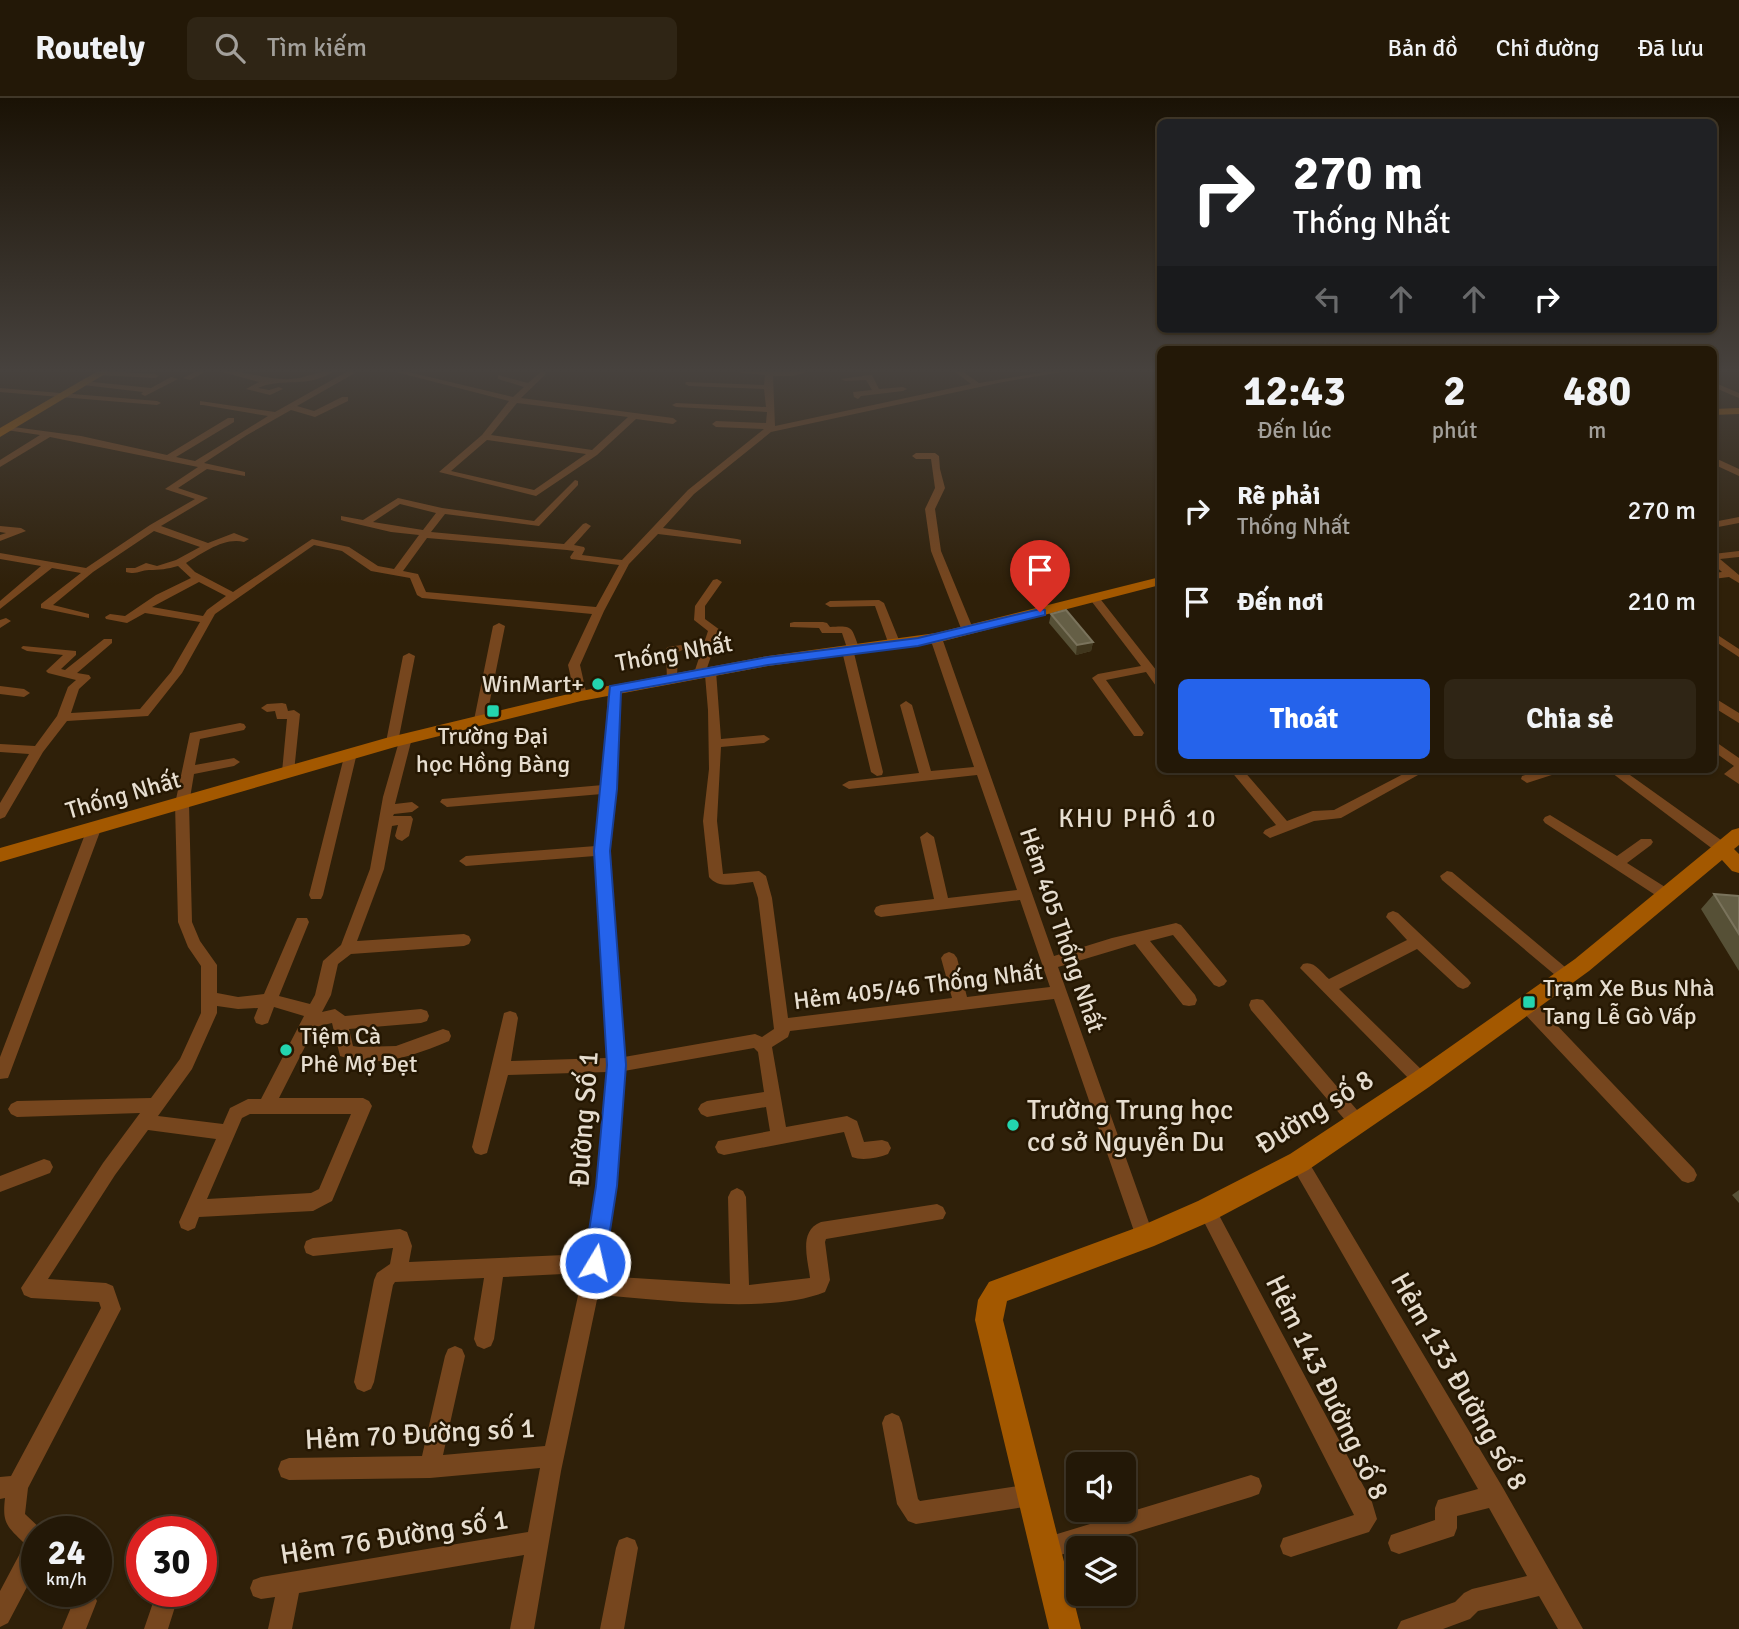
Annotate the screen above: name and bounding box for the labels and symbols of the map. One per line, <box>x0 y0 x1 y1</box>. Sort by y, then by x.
pin <box>1010 540 1070 612</box>
street label: Thống Nhất <box>613 628 735 678</box>
place label: WinMart+ <box>482 669 584 699</box>
marker: WinMart+ <box>590 676 606 692</box>
marker: Trường Đại học Hồng Bàng <box>485 703 501 719</box>
place label: Trường Đại học Hồng Bàng <box>416 721 570 779</box>
street label: Thống Nhất <box>62 764 184 826</box>
district label: KHU PHỐ 10 <box>1058 799 1218 835</box>
street label: Hẻm 405 Thống Nhất <box>1013 824 1111 1036</box>
street label: Hẻm 405/46 Thống Nhất <box>792 956 1044 1016</box>
place label: Trạm Xe Bus Nhà Tang Lễ Gò Vấp <box>1543 973 1715 1031</box>
marker: Trạm Xe Bus Nhà Tang Lễ Gò Vấp <box>1521 994 1537 1010</box>
place label: Tiệm Cà Phê Mợ Đẹt <box>300 1021 418 1079</box>
marker: Tiệm Cà Phê Mợ Đẹt <box>278 1042 294 1058</box>
street label: Đường Số 1 <box>562 1050 606 1188</box>
street label: Đường số 8 <box>1249 1062 1380 1161</box>
place label: Trường Trung học cơ sở Nguyễn Du <box>1027 1093 1233 1159</box>
marker: Trường Trung học cơ sở Nguyễn Du <box>1005 1117 1021 1133</box>
position arrow <box>558 1226 632 1300</box>
street label: Hẻm 133 Đường số 8 <box>1383 1267 1535 1496</box>
street label: Hẻm 143 Đường số 8 <box>1258 1270 1396 1505</box>
street label: Hẻm 70 Đường số 1 <box>304 1411 536 1457</box>
street label: Hẻm 76 Đường số 1 <box>278 1502 511 1572</box>
speed limit sign: 30 <box>126 1516 217 1607</box>

